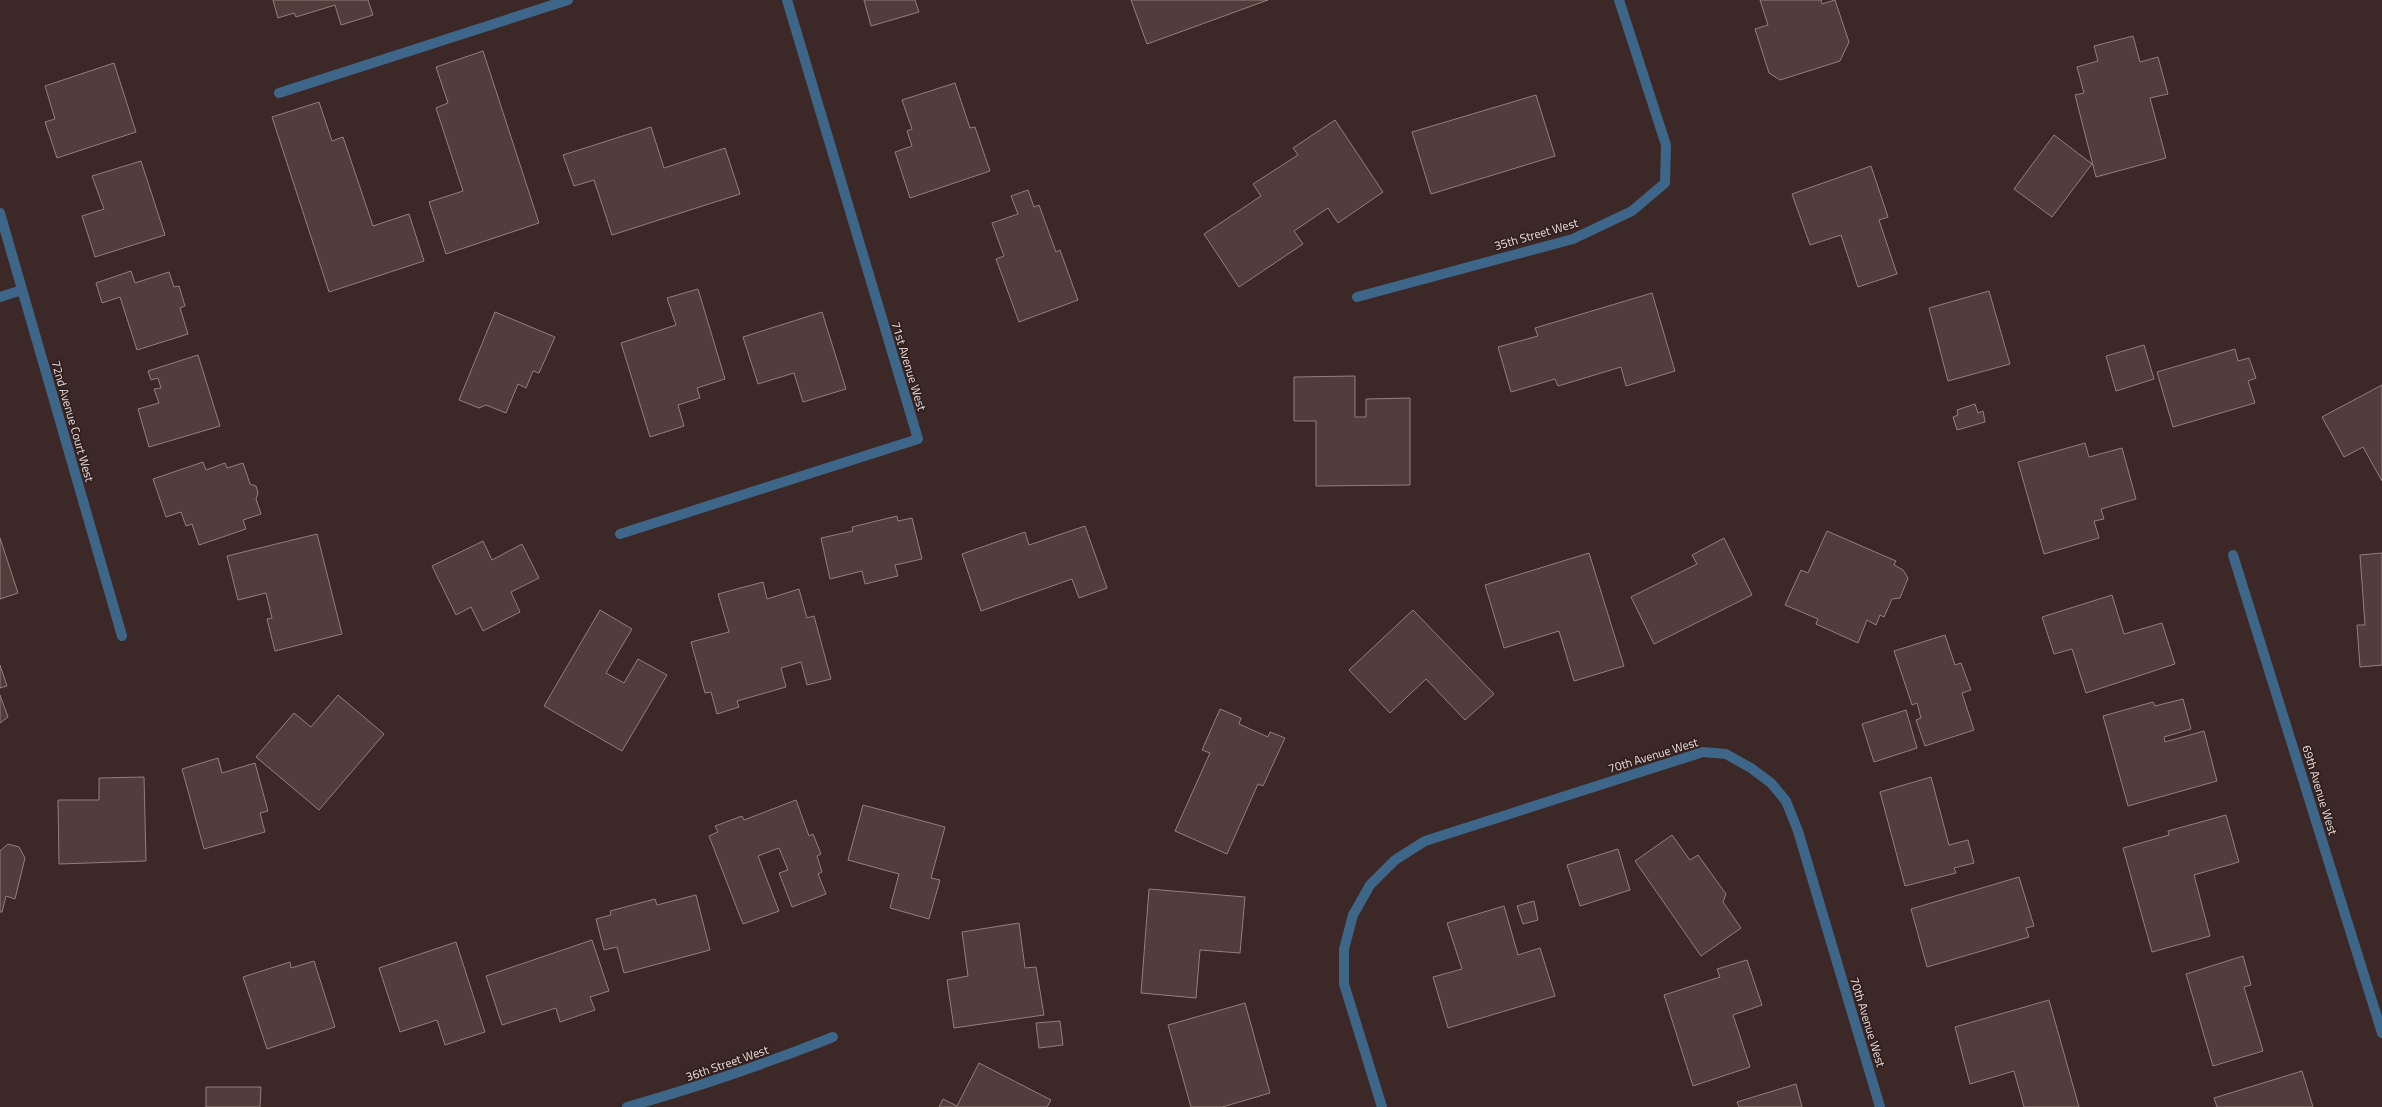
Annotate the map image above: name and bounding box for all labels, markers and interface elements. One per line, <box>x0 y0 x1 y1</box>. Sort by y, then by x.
street label: 35th Street West <box>1492 213 1581 255</box>
street label: 71st Avenue West <box>886 319 932 414</box>
street label: 72nd Avenue Court West <box>47 358 100 485</box>
street label: 70th Avenue West <box>1606 732 1701 778</box>
street label: 69th Avenue West <box>2297 743 2343 838</box>
street label: 70th Avenue West <box>1845 975 1891 1070</box>
street label: 36th Street West <box>683 1040 772 1086</box>

